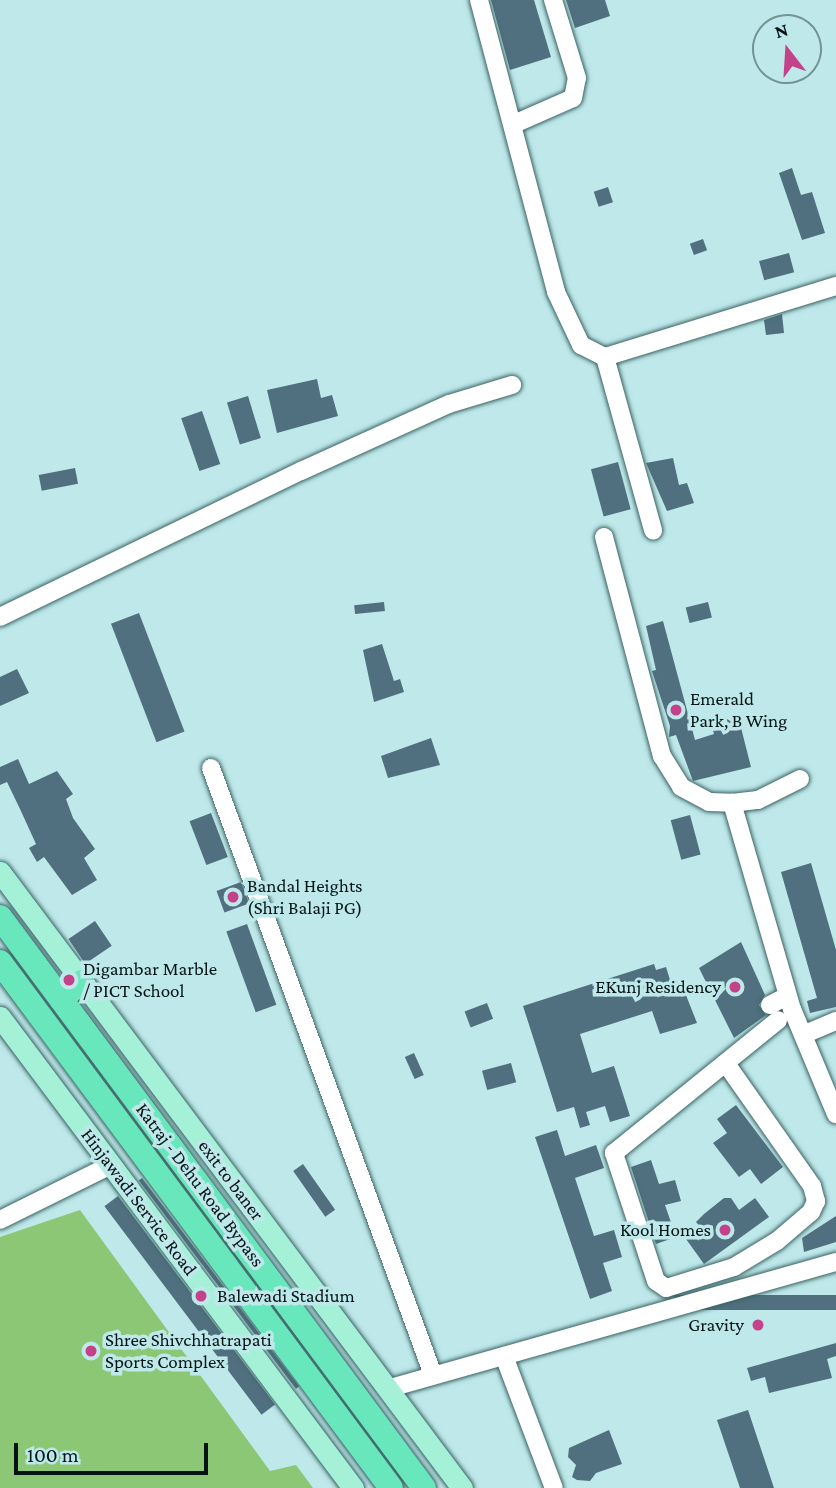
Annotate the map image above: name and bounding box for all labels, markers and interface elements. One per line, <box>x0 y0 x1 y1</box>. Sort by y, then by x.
north arrow <box>752 14 822 84</box>
text: N <box>772 18 791 42</box>
place label: Emerald Park, B Wing <box>690 688 787 732</box>
marker: Emerald Park, B Wing <box>668 702 684 718</box>
place label: Bandal Heights (Shri Balaji PG) <box>247 875 362 919</box>
marker: Bandal Heights (Shri Balaji PG) <box>225 889 241 905</box>
place label: Digambar Marble / PICT School <box>83 958 217 1002</box>
marker: Digambar Marble / PICT School <box>61 972 77 988</box>
place label: EKunj Residency <box>595 976 721 998</box>
marker: EKunj Residency <box>727 979 743 995</box>
street label: Katraj - Dehu Road Bypass <box>131 1099 269 1271</box>
street label: Hinjawadi Service Road <box>76 1124 202 1280</box>
street label: exit to baner <box>193 1135 269 1225</box>
place label: Kool Homes <box>620 1219 711 1241</box>
marker: Kool Homes <box>717 1222 733 1238</box>
place label: Balewadi Stadium <box>217 1285 355 1307</box>
marker: Balewadi Stadium <box>191 1286 211 1306</box>
place label: Gravity <box>688 1314 744 1336</box>
marker: Gravity <box>750 1317 766 1333</box>
place label: Shree Shivchhatrapati Sports Complex <box>105 1329 272 1373</box>
marker: Shree Shivchhatrapati Sports Complex <box>83 1343 99 1359</box>
scale bar <box>18 1428 212 1472</box>
text: 100 m <box>27 1443 79 1467</box>

